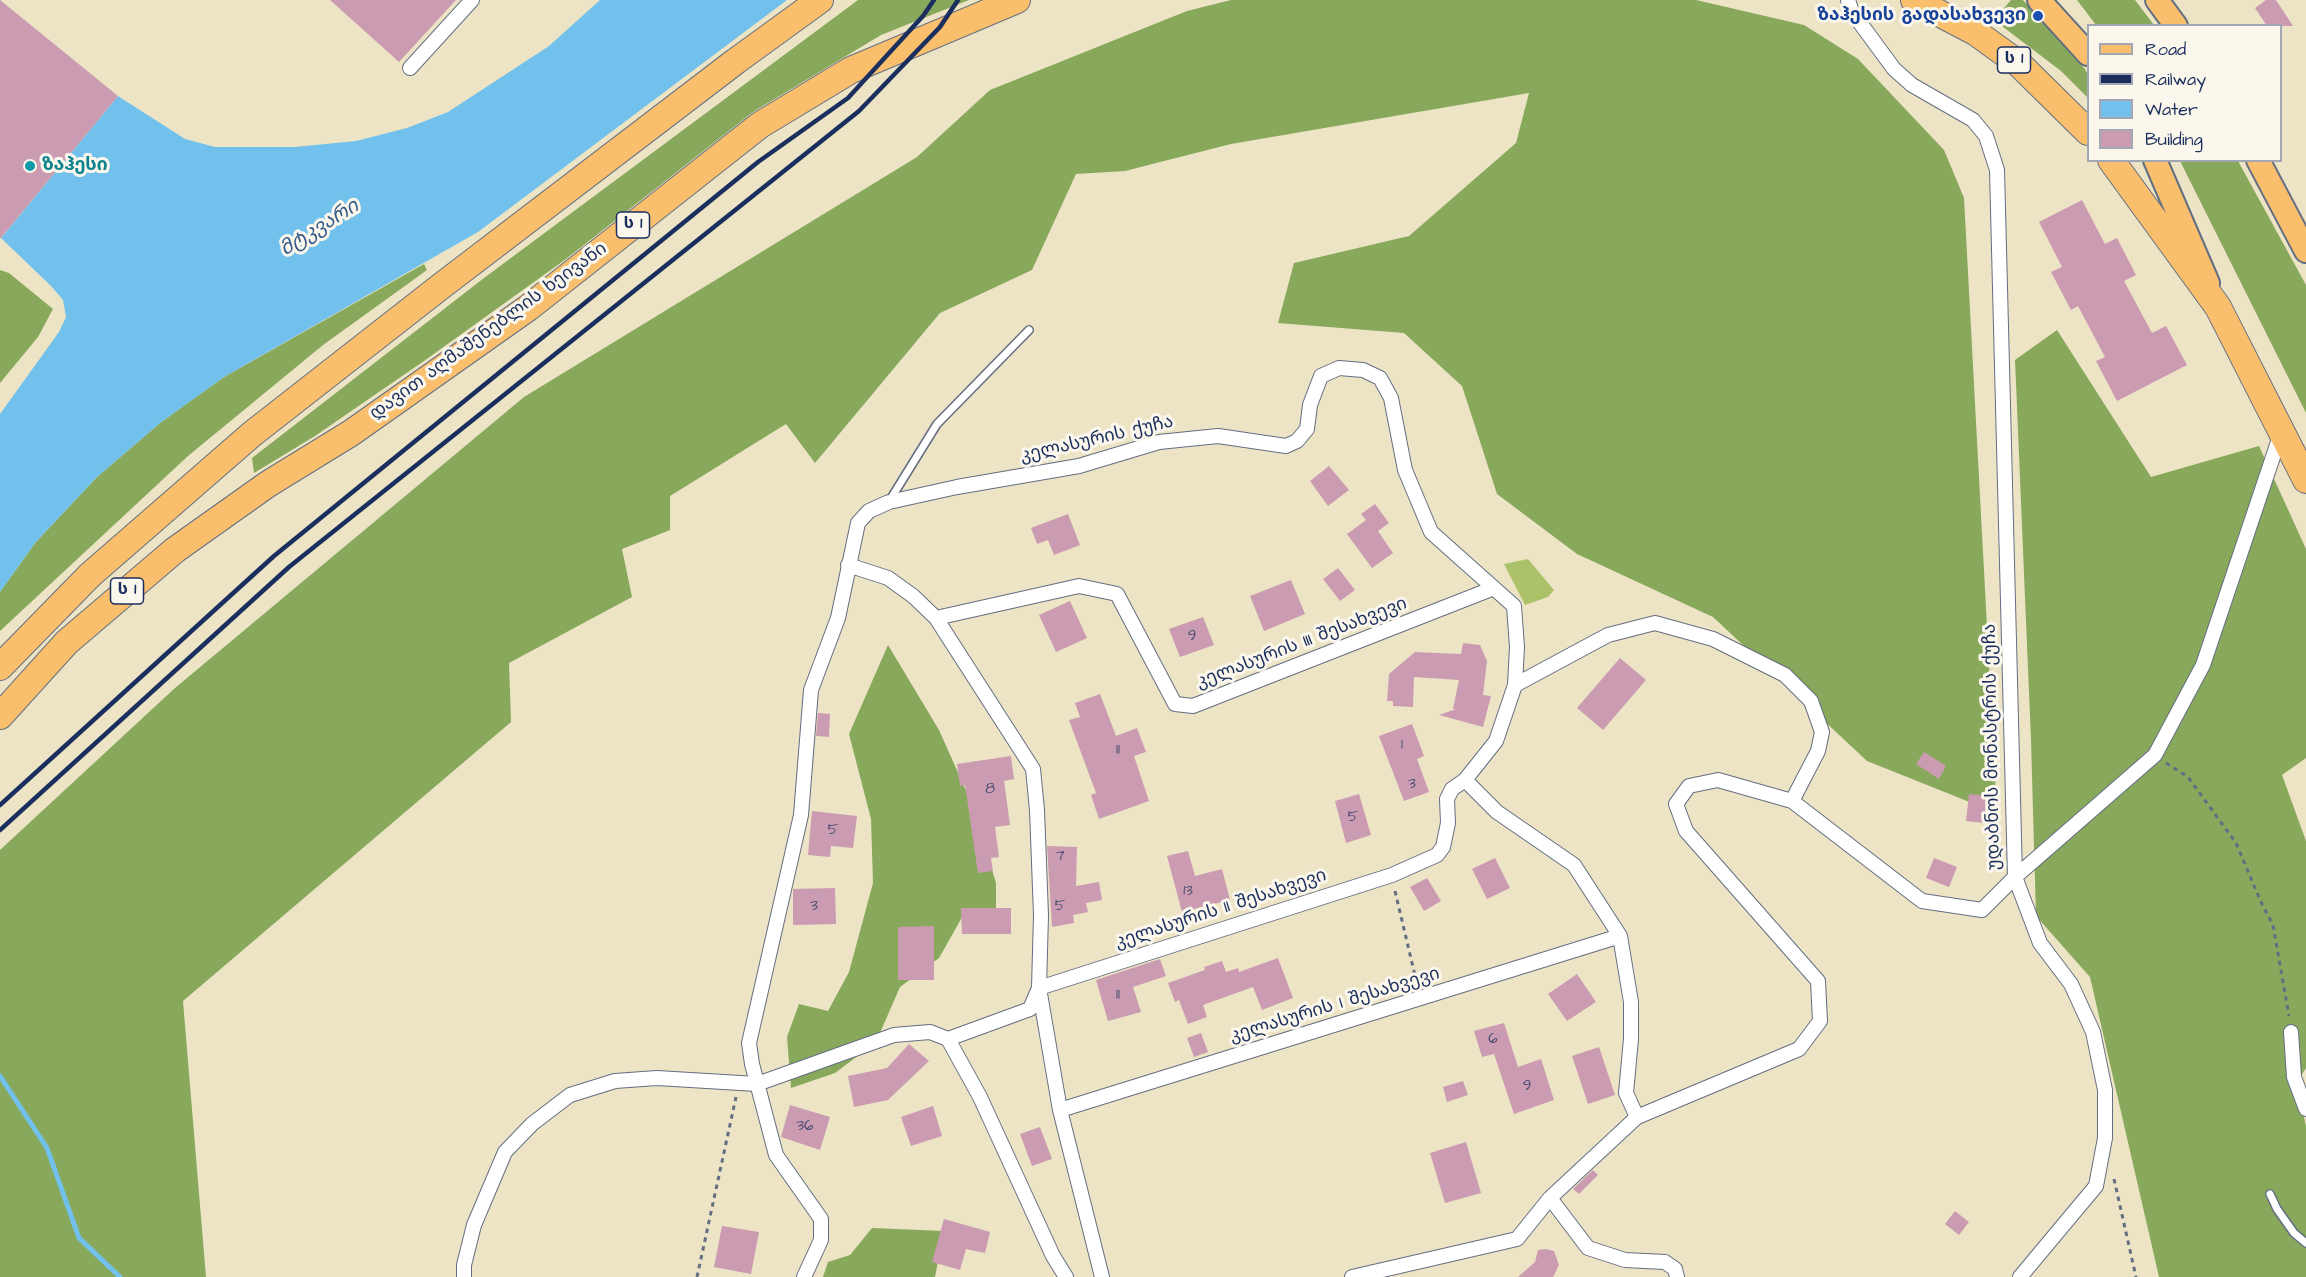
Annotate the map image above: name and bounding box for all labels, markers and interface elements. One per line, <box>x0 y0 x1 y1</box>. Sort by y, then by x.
place label: ზაჰესის გადასახვევი <box>1817 5 2026 27</box>
marker: ზაჰესის გადასახვევი <box>2031 9 2045 23</box>
legend <box>2087 24 2282 162</box>
text: Road <box>2145 37 2186 62</box>
road number: ს 1 <box>1998 47 2030 73</box>
text: Railway <box>2145 67 2206 92</box>
text: Water <box>2145 97 2198 122</box>
text: Building <box>2145 127 2203 152</box>
place label: ზაჰესი <box>42 155 108 177</box>
marker: ზაჰესი <box>23 159 37 173</box>
water label: მტკვარი <box>276 195 364 263</box>
road number: ს 1 <box>616 212 650 238</box>
street label: დავით აღმაშენებლის ხეივანი <box>366 239 612 425</box>
street label: კელასურის ქუჩა <box>1018 412 1176 468</box>
road number: ს 1 <box>110 578 144 604</box>
street label: კელასურის III შესახვევი <box>1194 594 1410 694</box>
street label: უდაბნოს მონასტრის ქუჩა <box>1980 623 2006 871</box>
house number: 9 <box>1188 628 1196 646</box>
house number: 1 <box>1401 737 1403 755</box>
house number: 11 <box>1116 742 1120 760</box>
house number: 3 <box>1408 776 1416 794</box>
house number: 8 <box>985 781 995 799</box>
house number: 5 <box>1348 809 1358 827</box>
house number: 5 <box>828 822 838 840</box>
house number: 7 <box>1055 848 1065 866</box>
street label: კელასურის II შესახვევი <box>1112 866 1330 954</box>
house number: 13 <box>1183 883 1193 901</box>
house number: 3 <box>810 898 818 916</box>
house number: 5 <box>1055 898 1065 916</box>
street label: კელასურის I შესახვევი <box>1227 964 1443 1048</box>
house number: 11 <box>1116 987 1120 1005</box>
house number: 6 <box>1488 1031 1498 1049</box>
house number: 9 <box>1523 1078 1531 1096</box>
house number: 36 <box>796 1118 814 1136</box>

